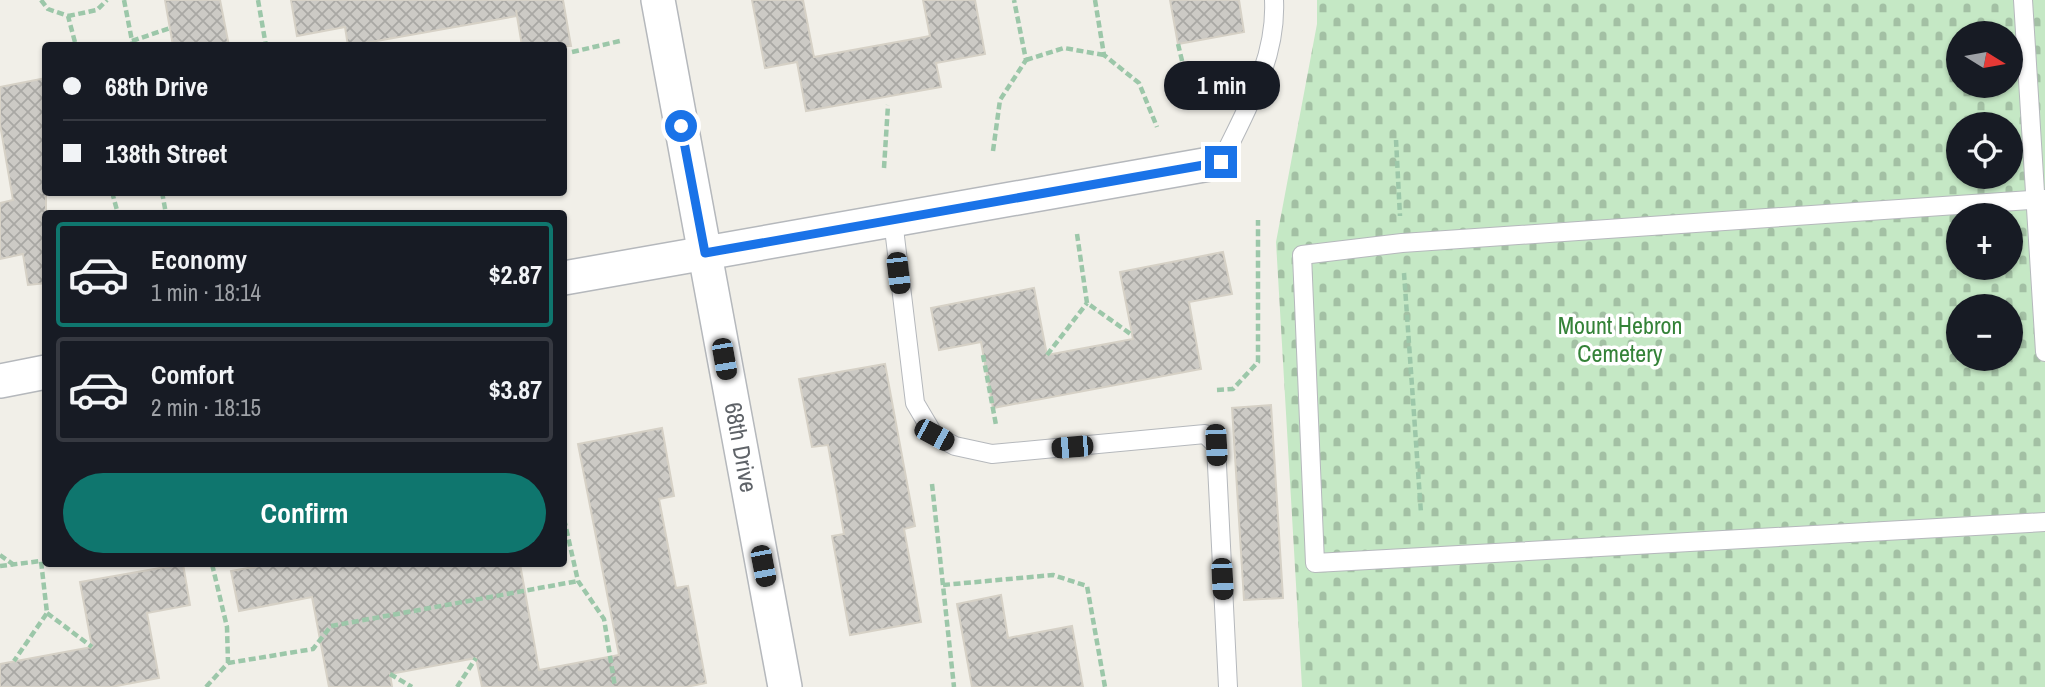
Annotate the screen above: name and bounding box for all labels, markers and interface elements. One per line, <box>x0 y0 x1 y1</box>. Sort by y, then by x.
north arrow <box>1946 21 2023 98</box>
map controls <box>1946 21 2023 371</box>
callout: 1 min <box>1163 60 1279 110</box>
text: 68th Drive <box>105 69 208 104</box>
text: 1 min <box>1197 70 1247 101</box>
route start <box>665 110 697 142</box>
button: locate <box>1946 112 2023 189</box>
text: 138th Street <box>105 136 227 171</box>
route end <box>1205 146 1237 178</box>
button: + <box>1946 203 2023 280</box>
text: Economy <box>151 242 247 277</box>
icon: car <box>67 243 130 306</box>
car <box>886 251 911 295</box>
text: $2.87 <box>489 257 542 292</box>
text: 1 min · 18:14 <box>151 277 261 308</box>
button: − <box>1946 294 2023 371</box>
park label: Mount Hebron Cemetery <box>1558 309 1682 369</box>
car <box>711 336 738 382</box>
text: Comfort <box>151 357 234 392</box>
icon: car <box>67 358 130 421</box>
text: $3.87 <box>489 372 542 407</box>
text: 2 min · 18:15 <box>151 392 261 423</box>
street label: 68th Drive <box>718 400 766 495</box>
car <box>911 416 958 454</box>
car <box>1205 423 1228 467</box>
car <box>1051 435 1094 459</box>
button: Confirm <box>63 473 546 553</box>
car <box>749 543 778 589</box>
car <box>1211 557 1234 601</box>

